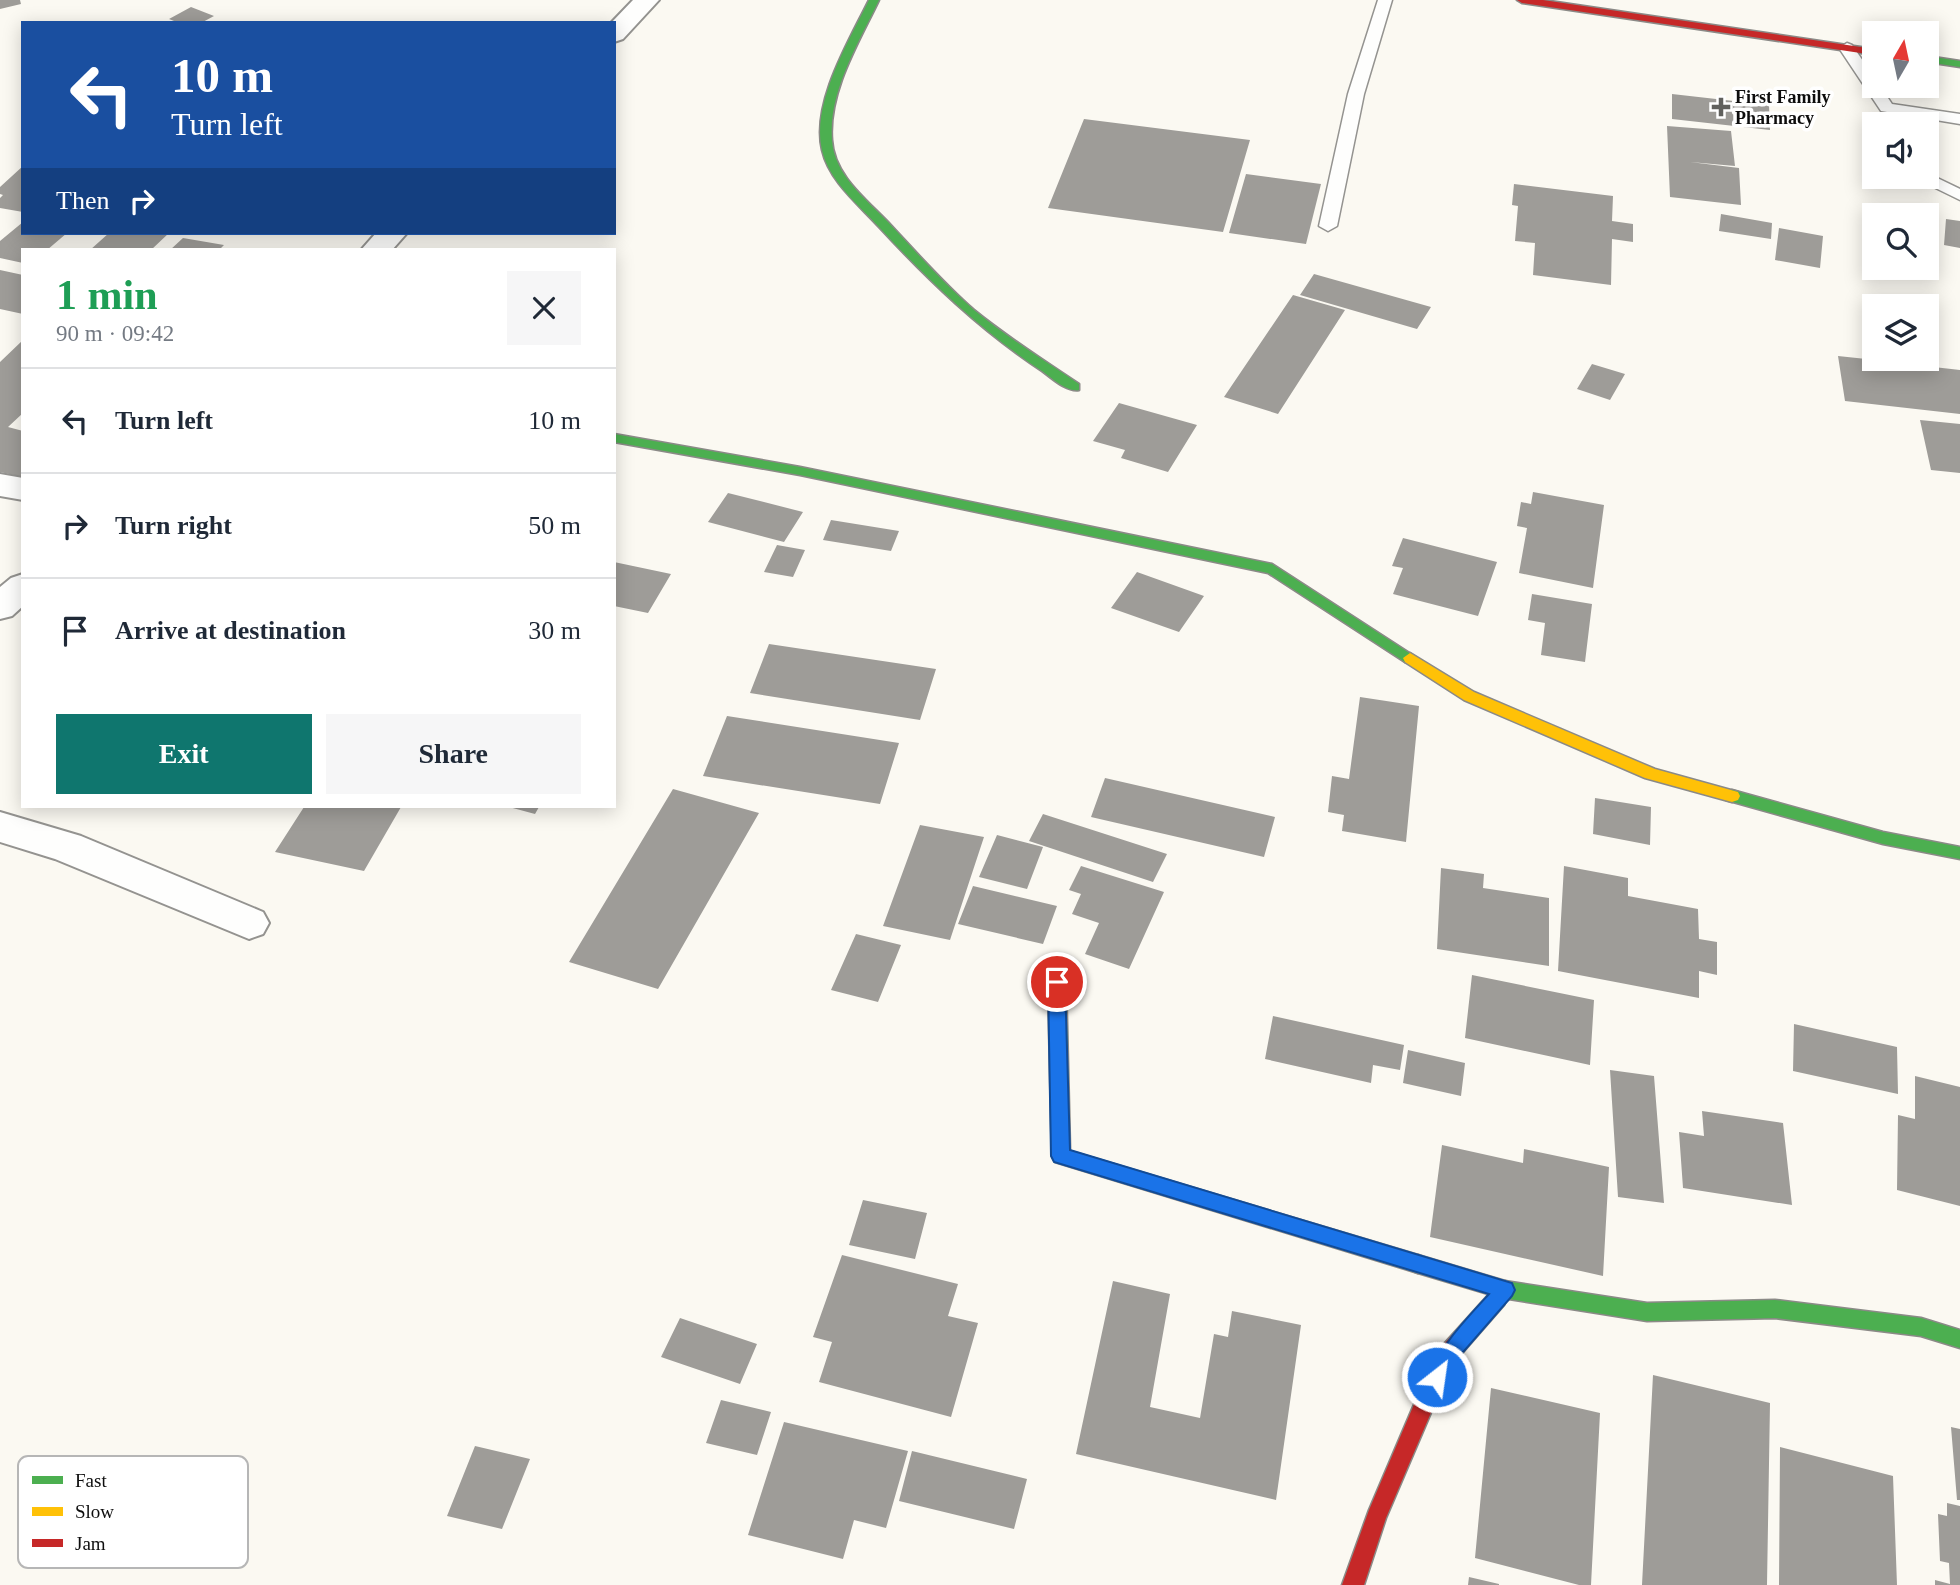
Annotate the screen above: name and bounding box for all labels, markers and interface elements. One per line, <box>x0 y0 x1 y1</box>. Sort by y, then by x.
north arrow <box>1862 21 1939 98</box>
map controls <box>1862 21 1939 371</box>
text: 10 m <box>171 48 273 103</box>
icon: left <box>56 49 147 140</box>
place label: First Family Pharmacy <box>1735 87 1830 128</box>
marker: First Family Pharmacy <box>1713 99 1729 115</box>
text: Turn left <box>171 106 283 142</box>
button: sound <box>1862 112 1939 189</box>
icon: right <box>123 182 161 220</box>
text: Then <box>56 186 109 215</box>
button: search <box>1862 203 1939 280</box>
button: close <box>507 271 581 345</box>
text: 1 min <box>56 272 158 318</box>
button: layers <box>1862 294 1939 371</box>
text: 90 m · 09:42 <box>56 321 174 346</box>
icon: left <box>56 402 94 440</box>
text: Turn left <box>115 406 213 435</box>
text: 10 m <box>528 406 581 435</box>
icon: right <box>56 507 94 545</box>
text: Turn right <box>115 511 232 540</box>
text: 50 m <box>528 511 581 540</box>
icon: arrive <box>56 612 94 650</box>
text: Arrive at destination <box>115 616 346 645</box>
text: 30 m <box>528 616 581 645</box>
button: Exit <box>56 714 312 794</box>
button: Share <box>326 714 581 794</box>
pin <box>1027 952 1087 1012</box>
icon: arrive <box>1038 963 1076 1001</box>
position arrow <box>1400 1340 1474 1414</box>
legend <box>18 1456 248 1568</box>
text: Fast <box>75 1470 107 1491</box>
text: Slow <box>75 1501 114 1522</box>
text: Jam <box>75 1533 106 1554</box>

